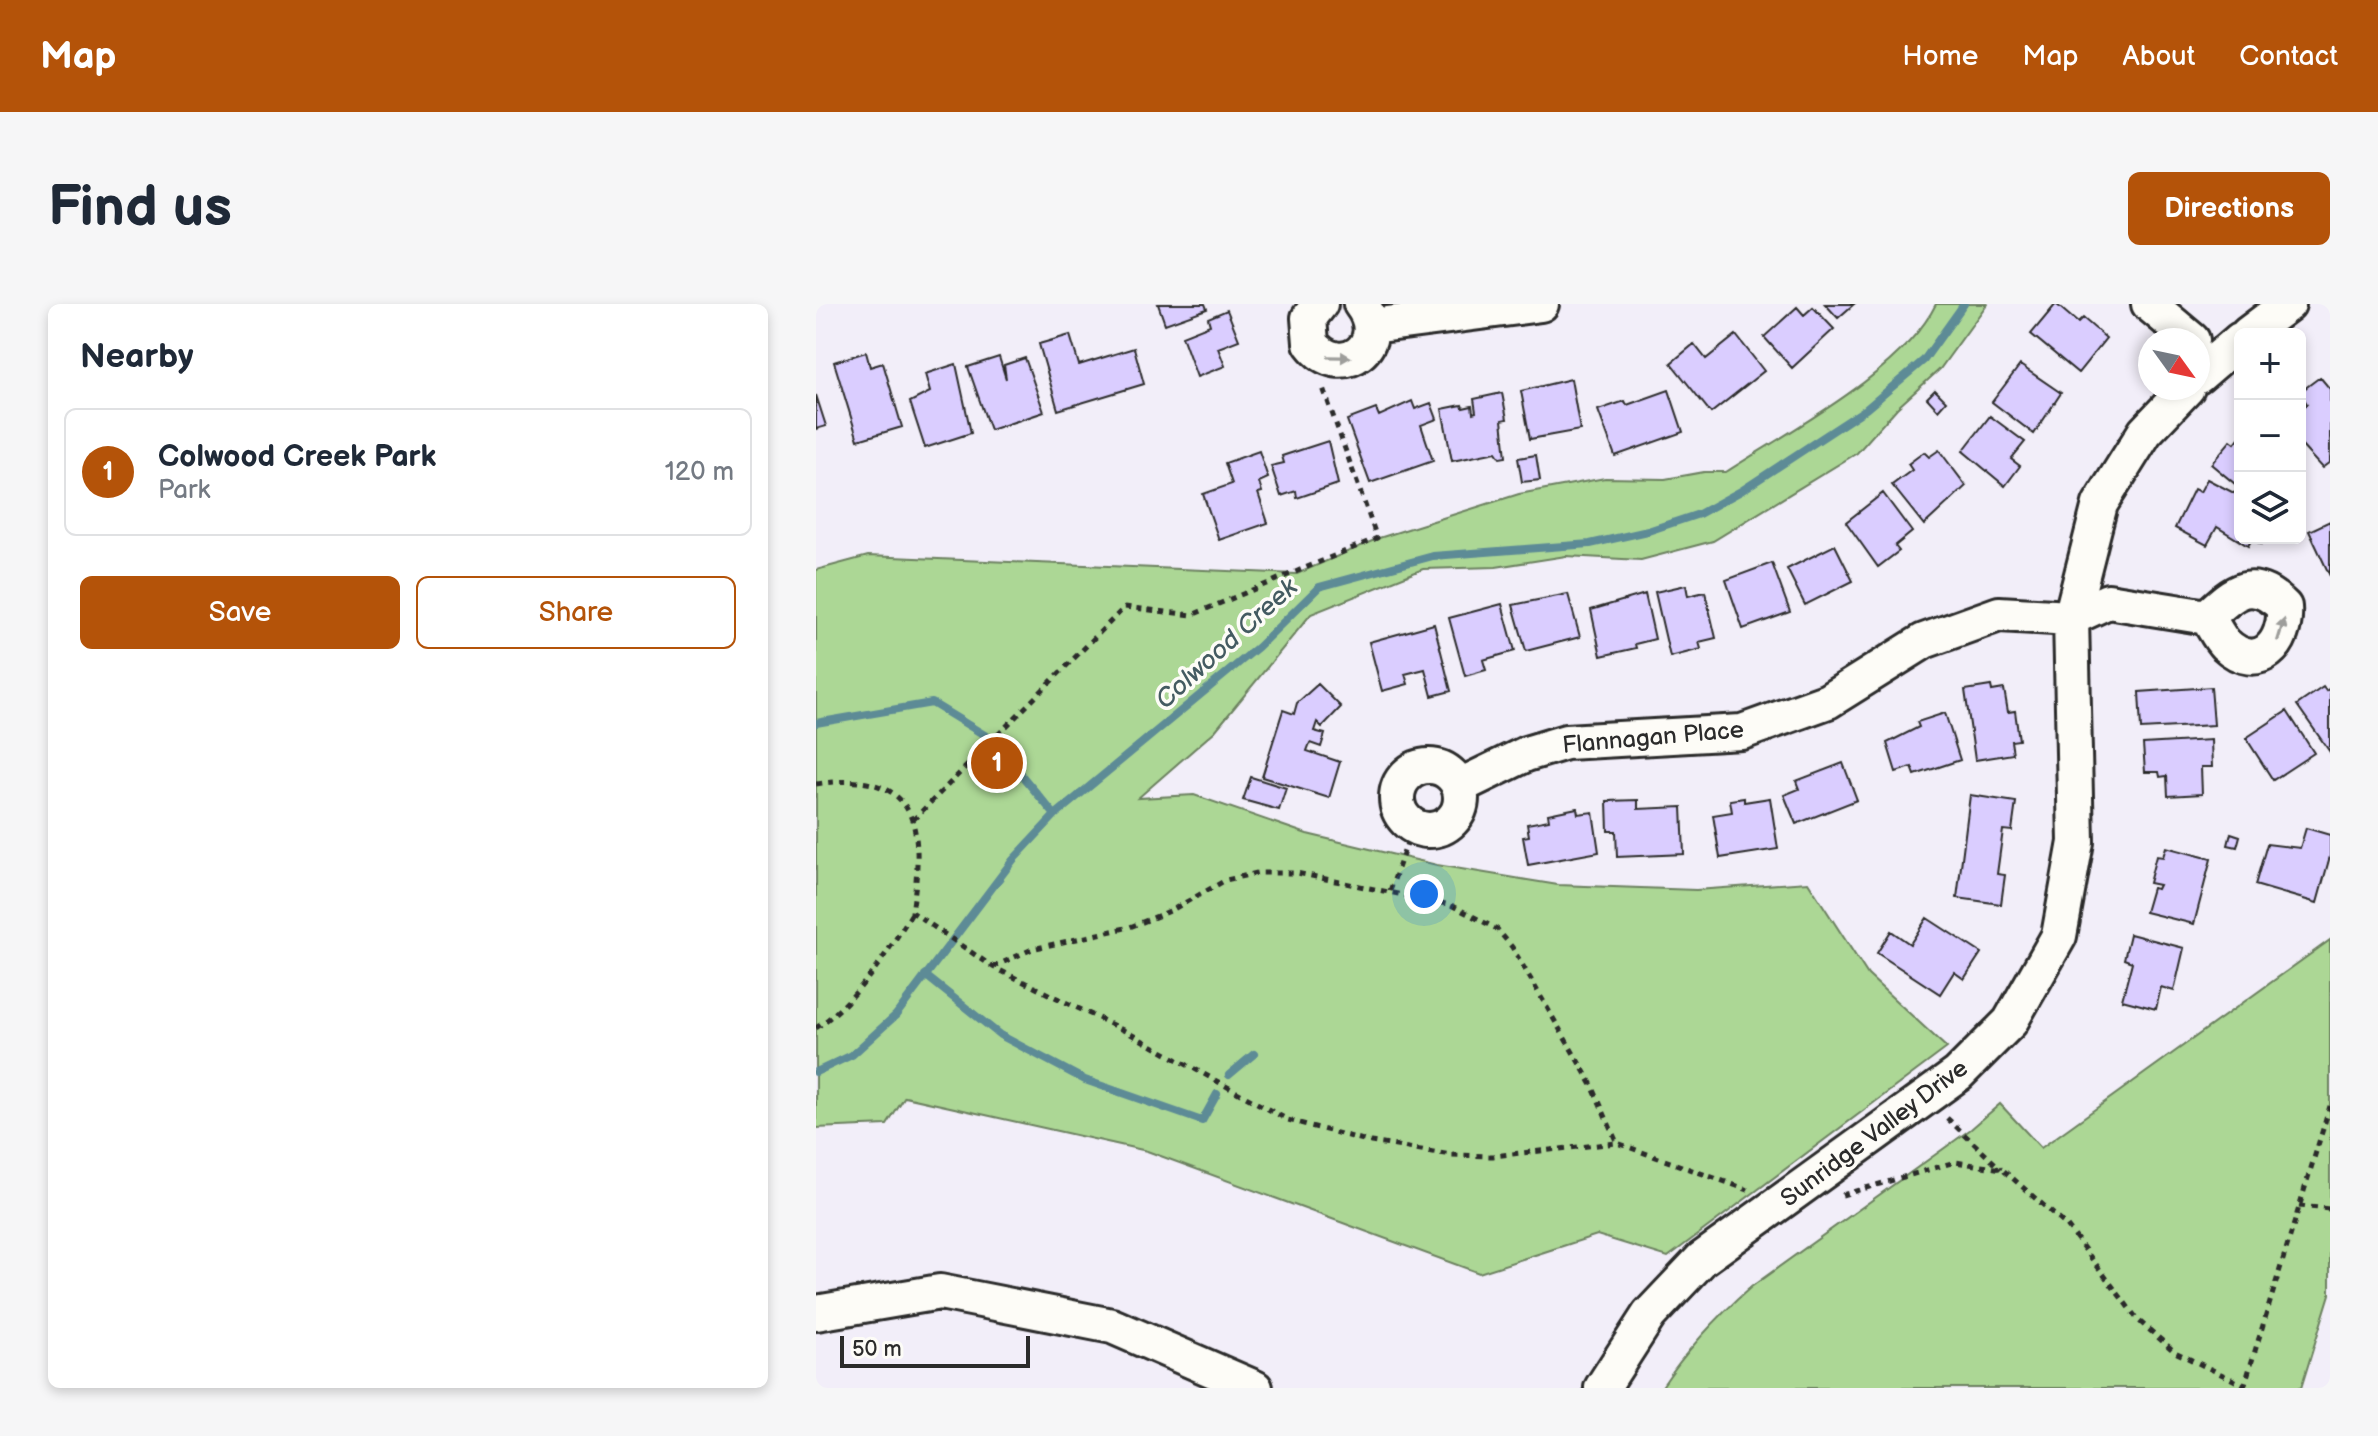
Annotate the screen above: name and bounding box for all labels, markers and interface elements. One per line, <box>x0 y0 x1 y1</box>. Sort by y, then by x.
text: Map <box>40 34 116 79</box>
text: Home <box>1902 40 1978 73</box>
text: Map <box>2022 40 2079 73</box>
text: About <box>2123 40 2195 73</box>
text: Contact <box>2239 40 2338 73</box>
button: Directions <box>2128 172 2330 245</box>
text: Find us <box>48 175 232 242</box>
north arrow <box>2138 328 2210 400</box>
map controls <box>2234 328 2306 544</box>
button: + <box>2234 328 2306 400</box>
text: Nearby <box>80 336 194 377</box>
one-way arrow <box>1327 351 1353 363</box>
button: − <box>2234 400 2306 472</box>
text: Colwood Creek Park <box>158 439 436 475</box>
text: 1 <box>103 457 113 488</box>
text: 120 m <box>665 457 734 488</box>
button: layers <box>2234 472 2306 544</box>
text: Park <box>158 475 210 506</box>
water label: Colwood Creek <box>1150 572 1305 716</box>
button: Save <box>80 576 400 649</box>
button: Share <box>416 576 736 649</box>
one-way arrow <box>2275 618 2288 642</box>
street label: Flannagan Place <box>1561 715 1745 760</box>
pin: 1 <box>971 733 1023 793</box>
your location <box>1404 874 1444 914</box>
street label: Sunridge Valley Drive <box>1775 1054 1974 1213</box>
scale bar <box>840 1332 1030 1368</box>
text: 50 m <box>852 1336 902 1363</box>

